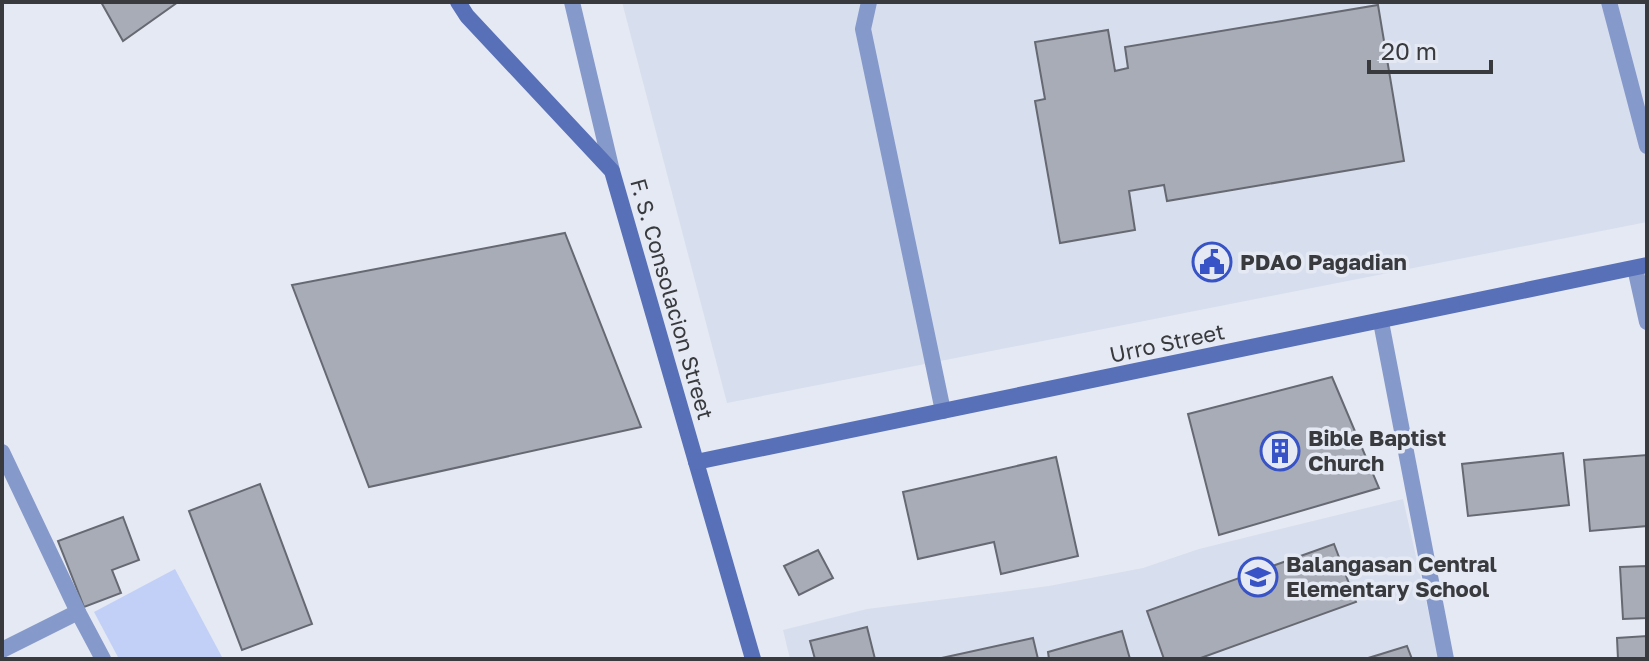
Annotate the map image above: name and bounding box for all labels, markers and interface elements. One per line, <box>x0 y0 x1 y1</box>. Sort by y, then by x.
scale bar <box>1369 24 1491 74</box>
text: 20 m <box>1381 36 1437 65</box>
street label: F. S. Consolacion Street <box>625 175 720 423</box>
public building icon: PDAO Pagadian <box>1191 241 1233 283</box>
place label: PDAO Pagadian <box>1240 248 1407 275</box>
street label: Urro Street <box>1107 317 1227 368</box>
place label: Bible Baptist Church <box>1308 424 1447 476</box>
building icon: Bible Baptist Church <box>1259 430 1301 472</box>
place label: Balangasan Central Elementary School <box>1286 550 1497 602</box>
school or university icon: Balangasan Central Elementary School <box>1237 556 1279 598</box>

